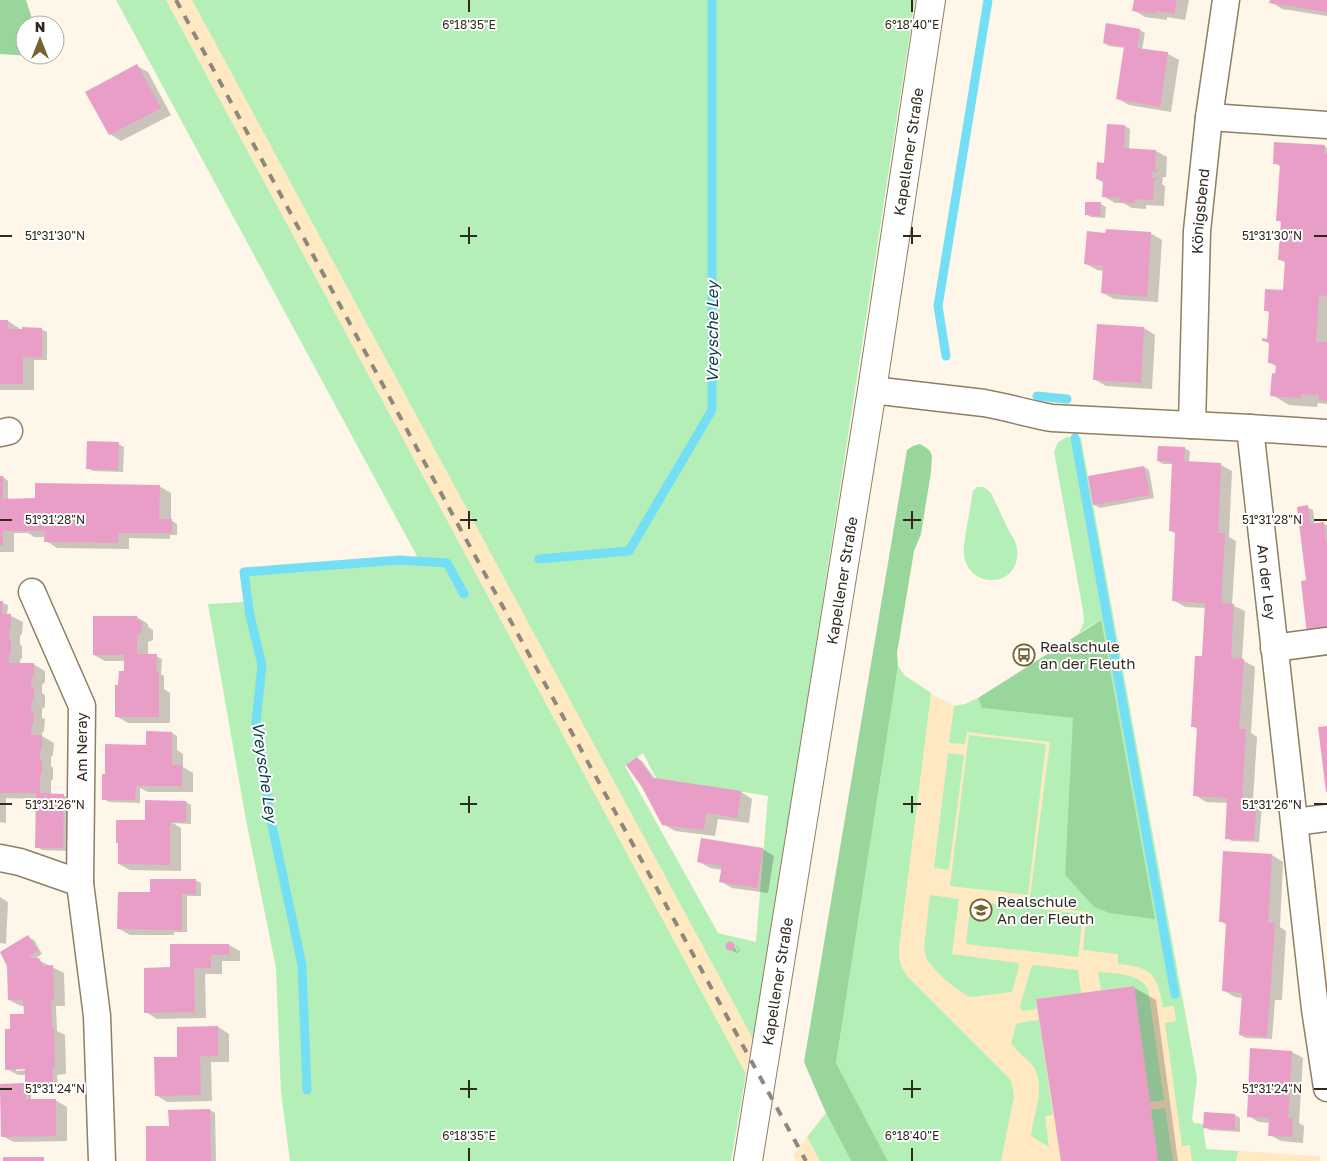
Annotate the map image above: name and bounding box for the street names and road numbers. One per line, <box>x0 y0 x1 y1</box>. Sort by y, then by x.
street label: Kapellener Straße <box>889 86 927 217</box>
street label: Königsbend <box>1187 167 1213 254</box>
street label: Kapellener Straße <box>822 515 861 646</box>
street label: An der Ley <box>1254 543 1280 621</box>
street label: Am Neray <box>72 712 90 782</box>
street label: Kapellener Straße <box>758 916 796 1047</box>

